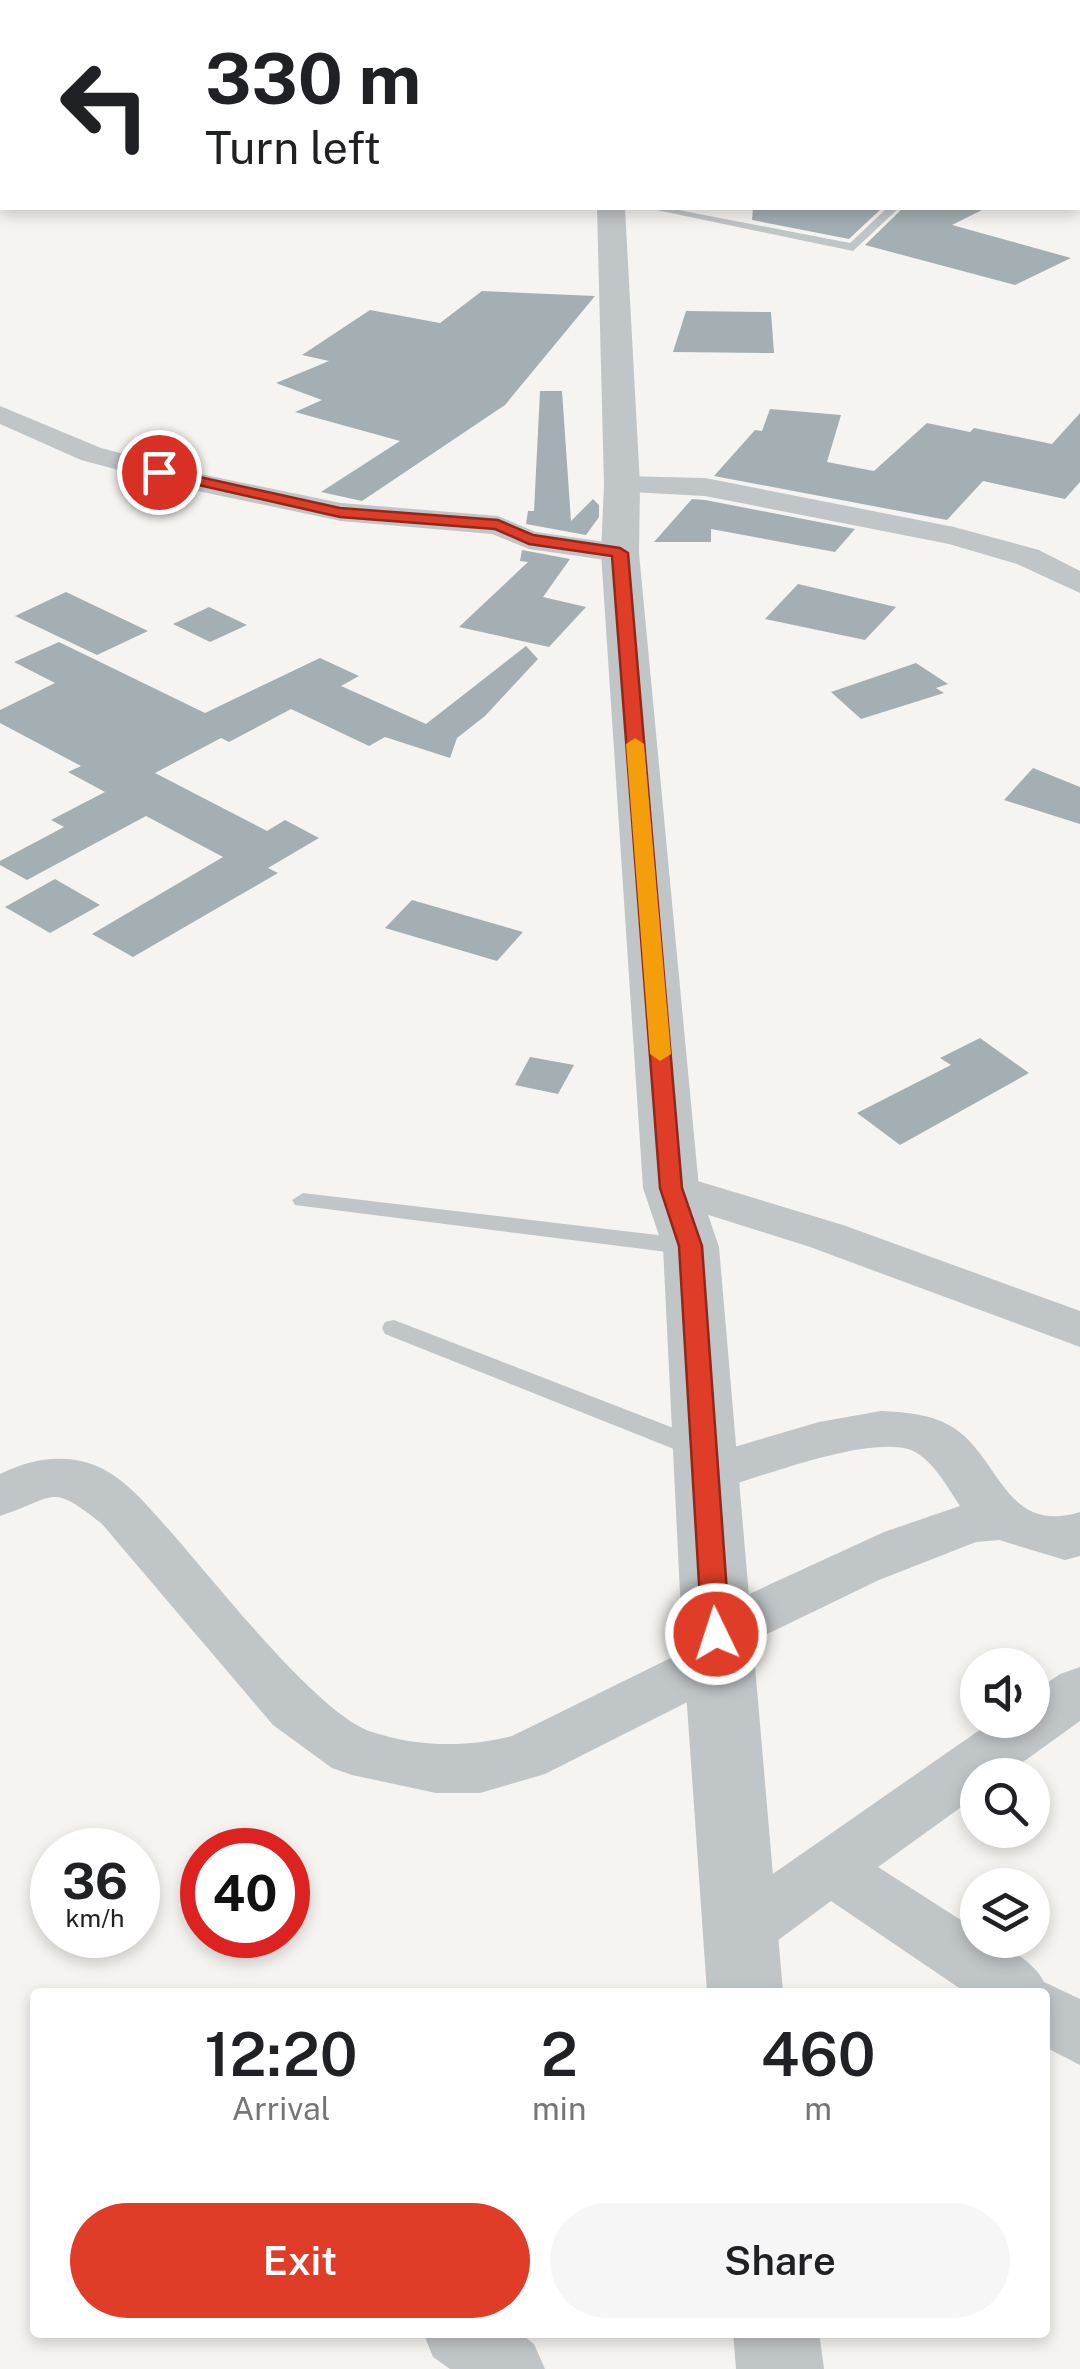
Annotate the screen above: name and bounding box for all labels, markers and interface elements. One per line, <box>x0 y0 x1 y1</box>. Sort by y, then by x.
text: 330 m <box>205 37 421 120</box>
icon: left <box>40 40 170 170</box>
text: Turn left <box>205 121 381 174</box>
pin <box>117 430 202 515</box>
icon: arrive <box>132 445 187 500</box>
position arrow <box>664 1582 768 1686</box>
map controls <box>960 1648 1050 1958</box>
button: sound <box>960 1648 1050 1738</box>
button: search <box>960 1758 1050 1848</box>
speed limit sign: 40 <box>180 1828 310 1958</box>
text: 36 <box>62 1851 128 1910</box>
button: layers <box>960 1868 1050 1958</box>
text: km/h <box>66 1903 124 1933</box>
text: 12:20 <box>204 2019 358 2090</box>
text: 2 <box>541 2019 578 2090</box>
text: 460 <box>761 2019 876 2090</box>
text: Arrival <box>232 2090 330 2127</box>
text: min <box>532 2090 586 2127</box>
text: m <box>804 2090 832 2127</box>
button: Exit <box>70 2203 530 2318</box>
button: Share <box>550 2203 1010 2318</box>

